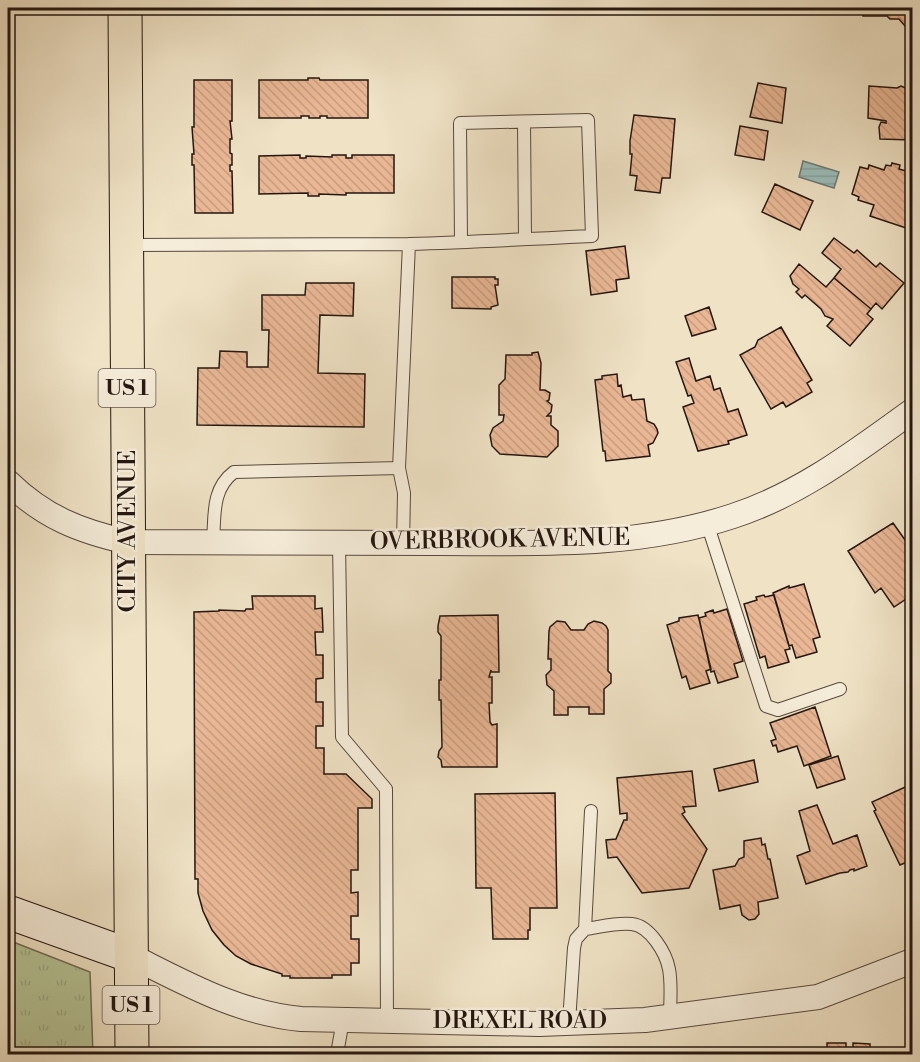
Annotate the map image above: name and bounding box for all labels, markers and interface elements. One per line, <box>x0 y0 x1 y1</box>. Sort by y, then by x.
road number: US 1 <box>98 369 156 407</box>
street label: CITY AVENUE <box>113 450 143 612</box>
street label: OVERBROOK AVENUE <box>370 523 630 557</box>
road number: US 1 <box>102 986 160 1024</box>
street label: DREXEL ROAD <box>433 1006 607 1036</box>

